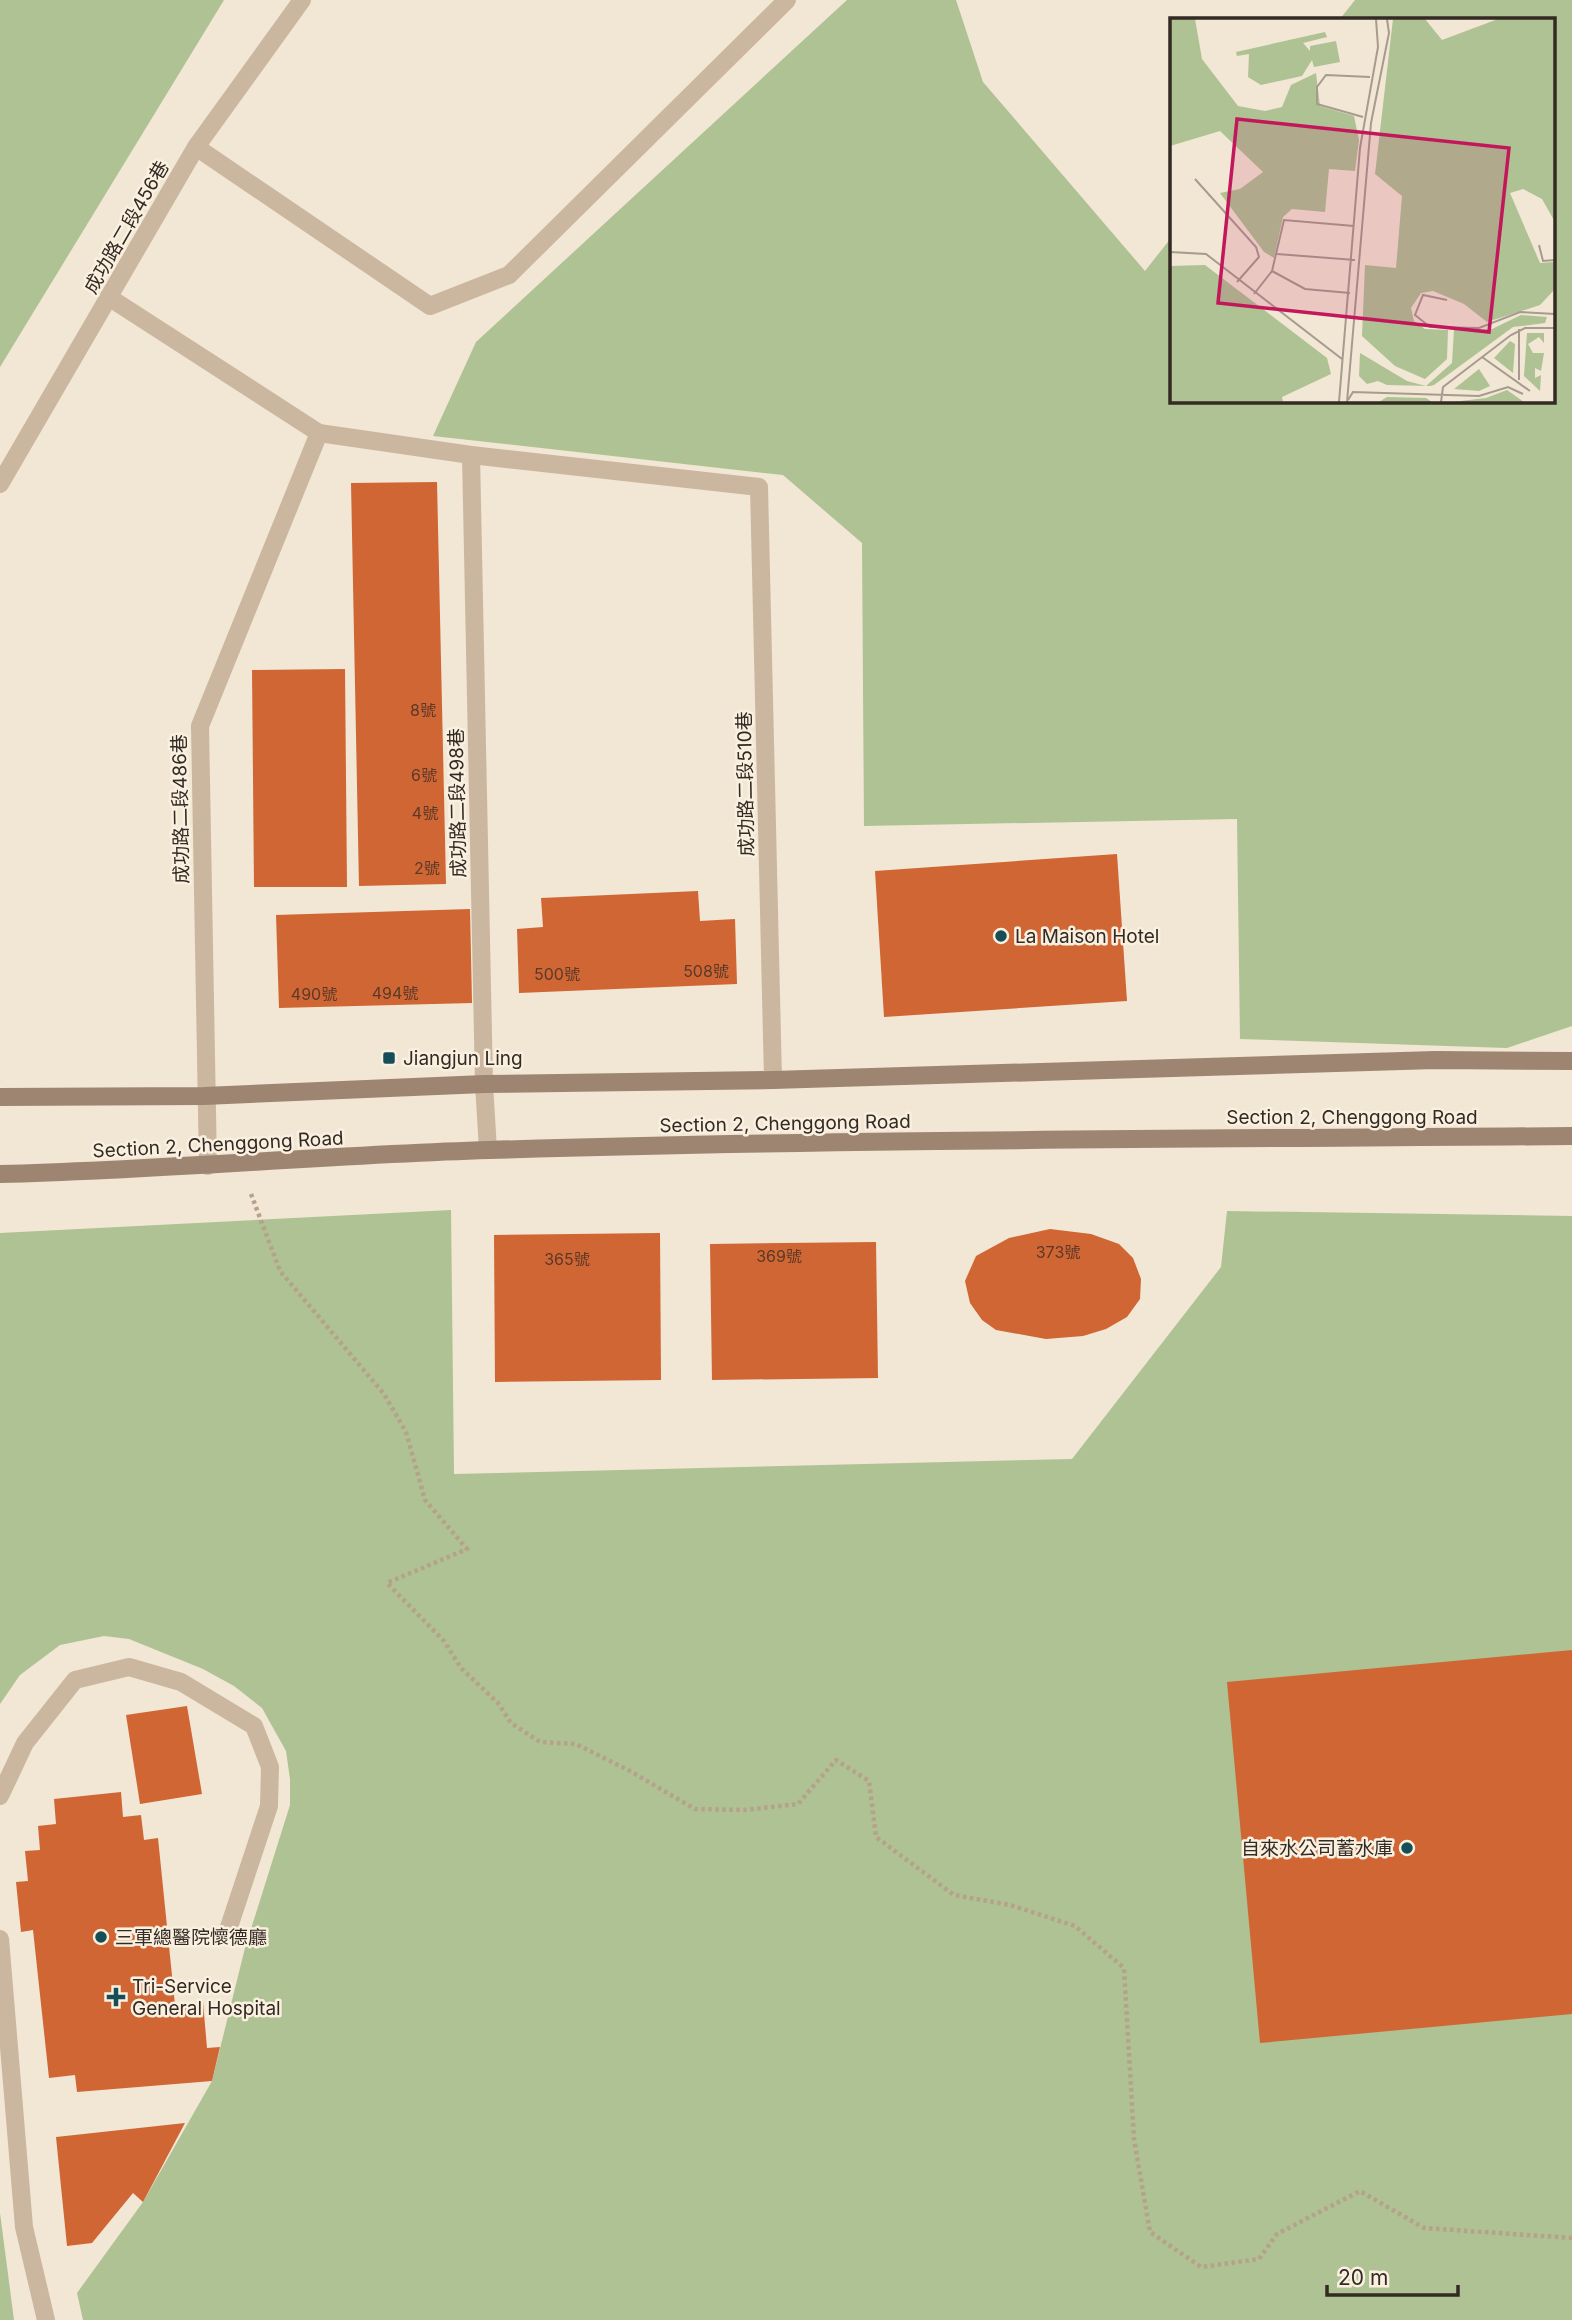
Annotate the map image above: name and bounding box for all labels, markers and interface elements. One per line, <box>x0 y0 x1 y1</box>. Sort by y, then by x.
inset map <box>1170 18 1554 402</box>
street label: 成功路二段456巷 <box>79 157 174 298</box>
house number: 8號 <box>410 700 436 720</box>
street label: 成功路二段510巷 <box>733 711 758 857</box>
street label: 成功路二段498巷 <box>445 728 470 878</box>
street label: 成功路二段486巷 <box>168 734 193 884</box>
house number: 6號 <box>411 765 437 785</box>
house number: 4號 <box>412 803 438 823</box>
house number: 2號 <box>414 858 440 878</box>
place label: La Maison Hotel <box>1015 925 1159 948</box>
marker: La Maison Hotel <box>993 928 1009 944</box>
house number: 508號 <box>683 961 729 981</box>
house number: 500號 <box>534 964 580 984</box>
house number: 494號 <box>372 983 418 1003</box>
house number: 490號 <box>291 984 337 1004</box>
place label: Jiangjun Ling <box>403 1047 523 1070</box>
marker: Jiangjun Ling <box>381 1050 397 1066</box>
street label: Section 2, Chenggong Road <box>1226 1106 1478 1129</box>
street label: Section 2, Chenggong Road <box>659 1110 911 1137</box>
street label: Section 2, Chenggong Road <box>92 1126 344 1163</box>
house number: 373號 <box>1036 1242 1080 1262</box>
house number: 369號 <box>756 1246 802 1266</box>
house number: 365號 <box>544 1249 590 1269</box>
place label: 自來水公司蓄水庫 <box>1241 1837 1393 1860</box>
marker: 自來水公司蓄水庫 <box>1399 1840 1415 1856</box>
place label: 三軍總醫院懷德廳 <box>115 1926 267 1949</box>
marker: 三軍總醫院懷德廳 <box>93 1929 109 1945</box>
place label: Tri-Service General Hospital <box>132 1975 281 2020</box>
marker: Tri-Service General Hospital <box>106 1987 126 2007</box>
scale bar <box>1327 2254 1458 2298</box>
text: 20 m <box>1338 2265 1388 2290</box>

